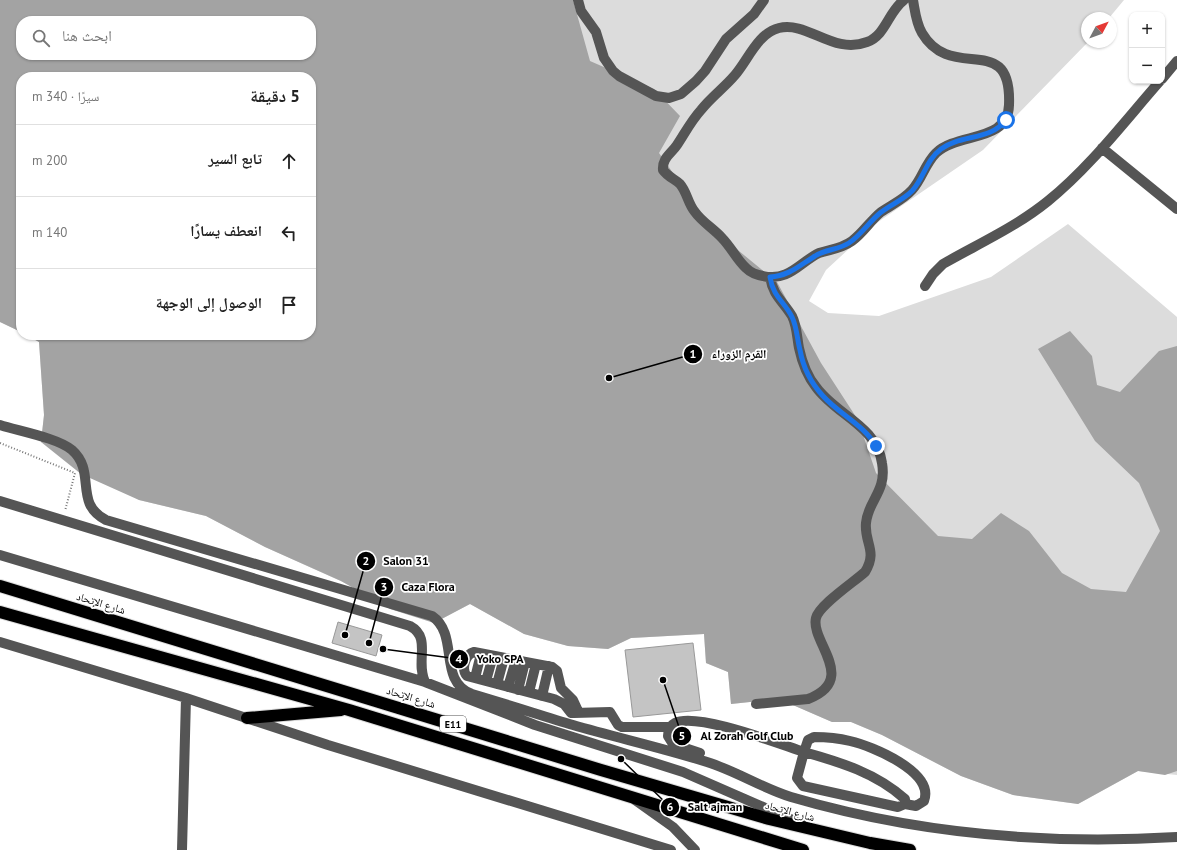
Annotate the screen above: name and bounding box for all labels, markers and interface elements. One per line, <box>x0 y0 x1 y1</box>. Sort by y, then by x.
north arrow <box>1081 12 1117 48</box>
map controls <box>1129 12 1165 84</box>
button: + <box>1129 12 1165 48</box>
search box <box>16 16 316 60</box>
text: ابحث هنا <box>62 26 112 45</box>
icon: search <box>30 27 52 49</box>
button: − <box>1129 48 1165 84</box>
text: 5 دقيقة <box>250 85 300 107</box>
text: سيرًا · 340 m <box>32 88 99 105</box>
route start <box>997 111 1015 129</box>
text: تابع السير <box>208 149 262 168</box>
icon: ahead <box>278 150 300 172</box>
text: 200 m <box>32 152 67 169</box>
text: انعطف يسارًا <box>190 221 262 240</box>
icon: left <box>278 222 300 244</box>
text: 140 m <box>32 224 67 241</box>
text: الوصول إلى الوجهة <box>156 293 262 312</box>
icon: arrive <box>278 294 300 316</box>
callout: القرم الزوراء <box>683 342 774 366</box>
text: 1 <box>690 346 696 361</box>
text: القرم الزوراء <box>712 346 766 362</box>
route end <box>867 437 885 455</box>
callout: Salon 31 <box>356 549 437 573</box>
text: 2 <box>363 553 369 568</box>
text: Salon 31 <box>383 553 429 568</box>
callout: Caza Flora <box>374 575 463 599</box>
text: 3 <box>381 579 387 594</box>
text: Caza Flora <box>401 579 455 594</box>
street label: شارع الإتحاد <box>75 589 127 617</box>
callout: Yoko SPA <box>449 647 532 671</box>
text: 4 <box>456 651 463 666</box>
text: Yoko SPA <box>475 651 524 666</box>
street label: شارع الإتحاد <box>385 683 437 711</box>
road number: E11 <box>440 716 466 732</box>
callout: Al Zorah Golf Club <box>672 724 801 748</box>
text: 5 <box>679 728 685 743</box>
text: Al Zorah Golf Club <box>701 728 794 743</box>
callout: Salt ajman <box>660 795 751 819</box>
street label: شارع الإتحاد <box>764 798 816 824</box>
text: 6 <box>667 799 674 814</box>
text: Salt ajman <box>688 799 742 814</box>

